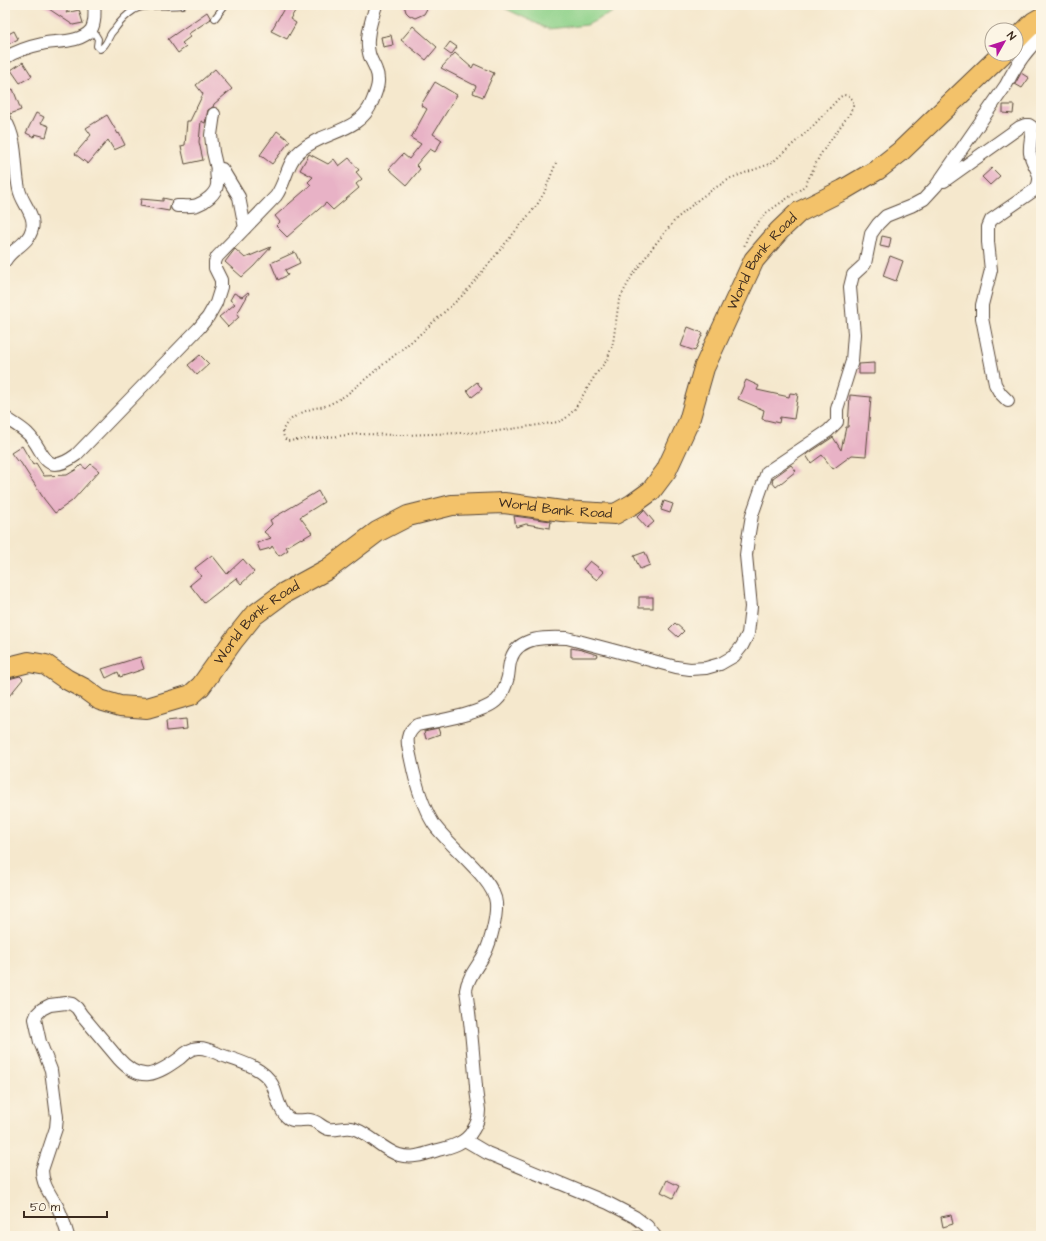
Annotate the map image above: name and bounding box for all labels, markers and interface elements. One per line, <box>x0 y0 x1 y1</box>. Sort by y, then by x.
north arrow <box>984 22 1024 62</box>
text: N <box>1003 29 1019 43</box>
street label: World Bank Road <box>722 209 802 313</box>
street label: World Bank Road <box>497 492 613 524</box>
street label: World Bank Road <box>209 576 303 669</box>
scale bar <box>24 1193 107 1219</box>
text: 50 m <box>30 1199 61 1216</box>

